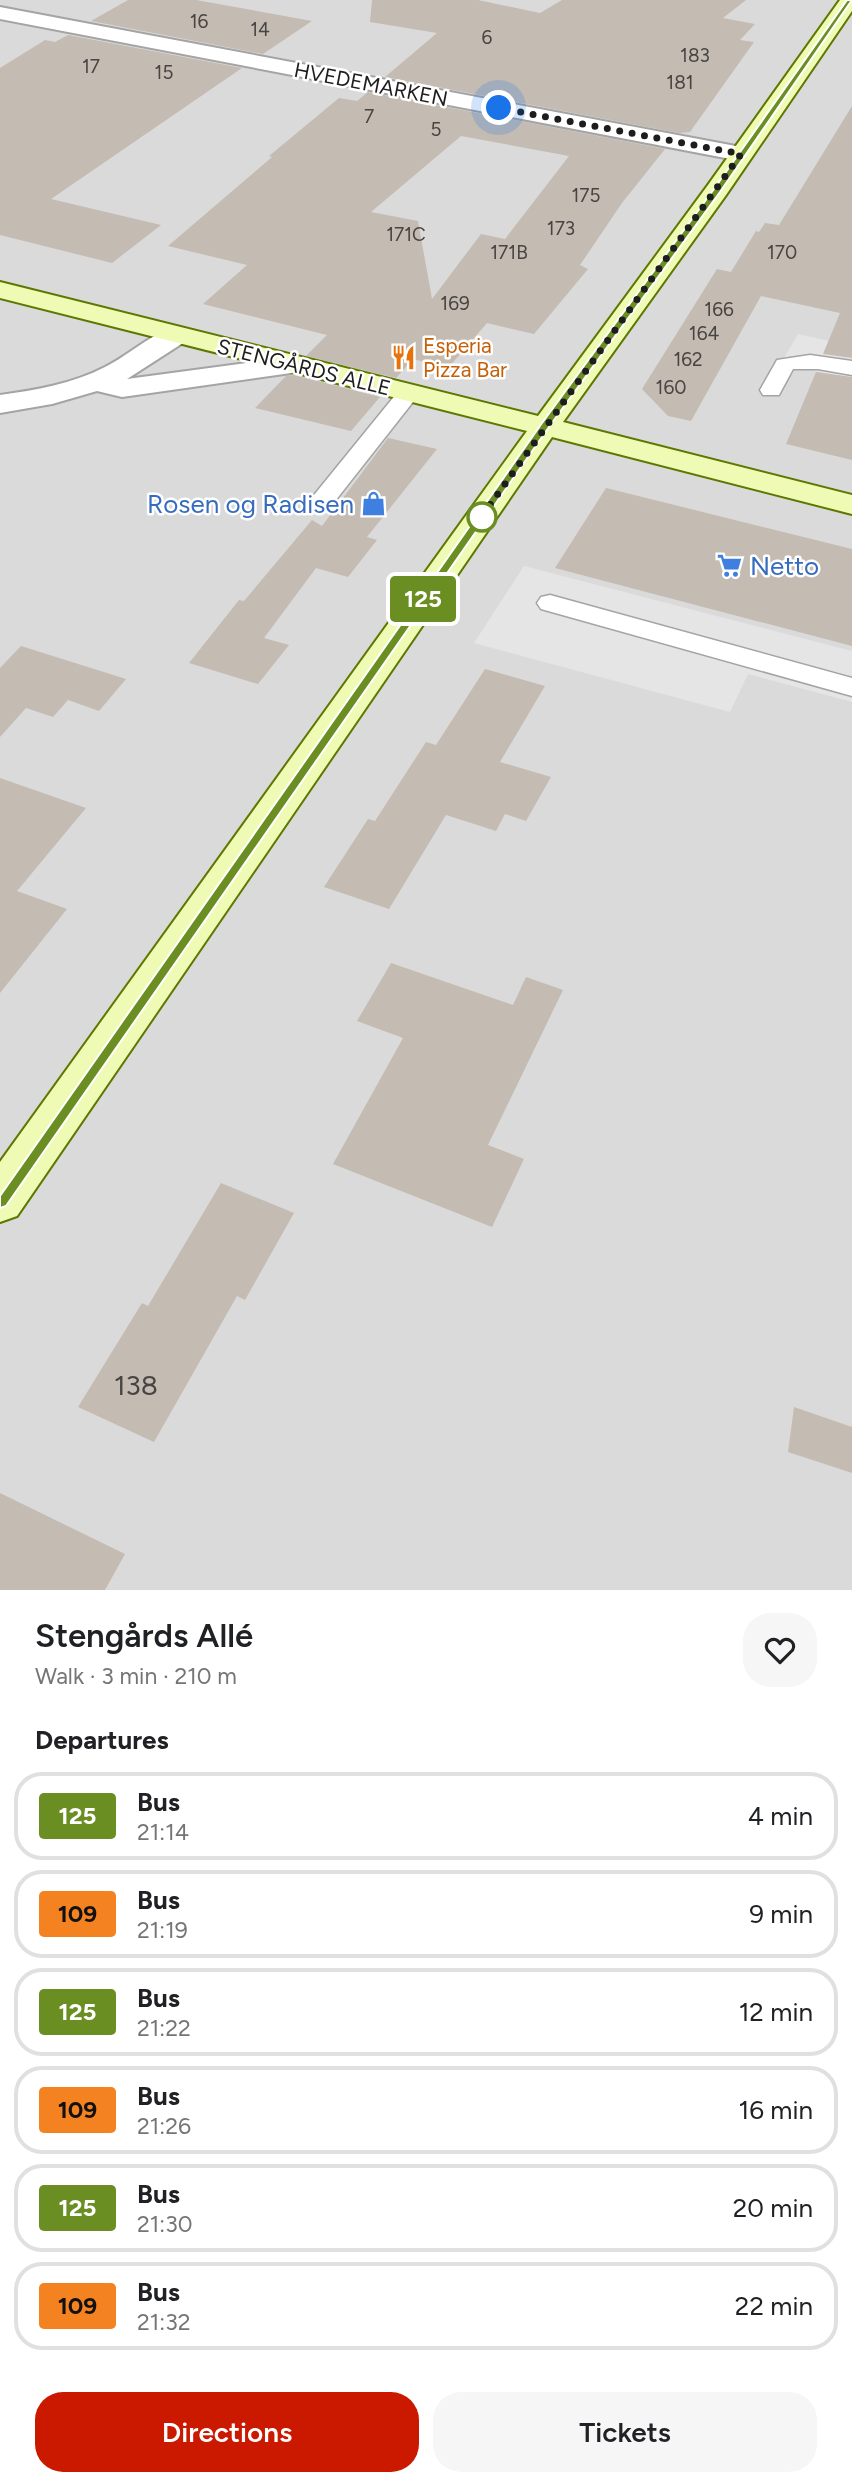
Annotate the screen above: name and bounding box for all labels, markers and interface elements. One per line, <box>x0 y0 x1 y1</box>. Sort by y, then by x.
house number: 16 <box>190 10 209 33</box>
house number: 14 <box>250 18 270 41</box>
house number: 6 <box>482 26 493 49</box>
house number: 183 <box>680 44 710 67</box>
house number: 17 <box>82 55 100 78</box>
street label: HVEDEMARKEN <box>292 57 450 111</box>
house number: 15 <box>155 61 173 84</box>
house number: 181 <box>666 71 694 94</box>
your location <box>481 90 516 125</box>
house number: 7 <box>364 105 374 128</box>
house number: 5 <box>431 118 442 141</box>
house number: 175 <box>572 184 601 207</box>
house number: 173 <box>547 217 575 240</box>
house number: 171C <box>386 223 426 246</box>
house number: 171B <box>490 241 528 264</box>
house number: 170 <box>767 241 797 264</box>
house number: 169 <box>440 292 470 315</box>
house number: 166 <box>704 298 734 321</box>
house number: 164 <box>689 322 719 345</box>
street label: STENGÅRDS ALLE <box>215 333 393 401</box>
place label: Esperia Pizza Bar <box>423 333 507 382</box>
restaurant icon: Esperia Pizza Bar <box>389 343 417 371</box>
house number: 162 <box>673 348 703 371</box>
house number: 160 <box>656 376 686 399</box>
place label: Rosen og Radisen <box>147 488 354 520</box>
shop icon: Rosen og Radisen <box>360 490 388 518</box>
unlabelled marker <box>467 502 497 532</box>
place label: Netto <box>750 550 819 582</box>
supermarket icon: Netto <box>716 552 744 580</box>
line badge: 125 <box>383 576 463 622</box>
text: 125 <box>404 584 442 613</box>
house number: 138 <box>114 1368 158 1402</box>
button: heart <box>743 1613 817 1687</box>
text: Stengårds Allé <box>35 1616 253 1655</box>
text: Walk · 3 min · 210 m <box>35 1662 237 1690</box>
text: Departures <box>35 1724 169 1756</box>
text: Bus <box>137 1786 180 1818</box>
text: 4 min <box>748 1800 813 1832</box>
text: 125 <box>59 1801 96 1830</box>
text: 21:14 <box>137 1818 189 1846</box>
text: Bus <box>137 1884 180 1916</box>
text: 9 min <box>749 1898 813 1930</box>
text: 109 <box>58 1899 97 1928</box>
text: 21:19 <box>137 1916 188 1944</box>
text: Bus <box>137 1982 180 2014</box>
text: 12 min <box>739 1996 813 2028</box>
text: 125 <box>59 1997 96 2026</box>
text: 21:22 <box>137 2014 191 2042</box>
text: Bus <box>137 2080 180 2112</box>
text: 16 min <box>738 2094 813 2126</box>
text: 109 <box>58 2095 97 2124</box>
text: 21:26 <box>137 2112 191 2140</box>
text: Bus <box>137 2178 180 2210</box>
text: 20 min <box>733 2192 813 2224</box>
text: 125 <box>59 2193 96 2222</box>
text: 21:30 <box>137 2210 192 2238</box>
text: Bus <box>137 2276 180 2308</box>
text: 22 min <box>735 2290 813 2322</box>
text: 109 <box>58 2291 97 2320</box>
text: 21:32 <box>137 2308 191 2336</box>
button: Directions <box>35 2392 419 2472</box>
button: Tickets <box>433 2392 817 2472</box>

